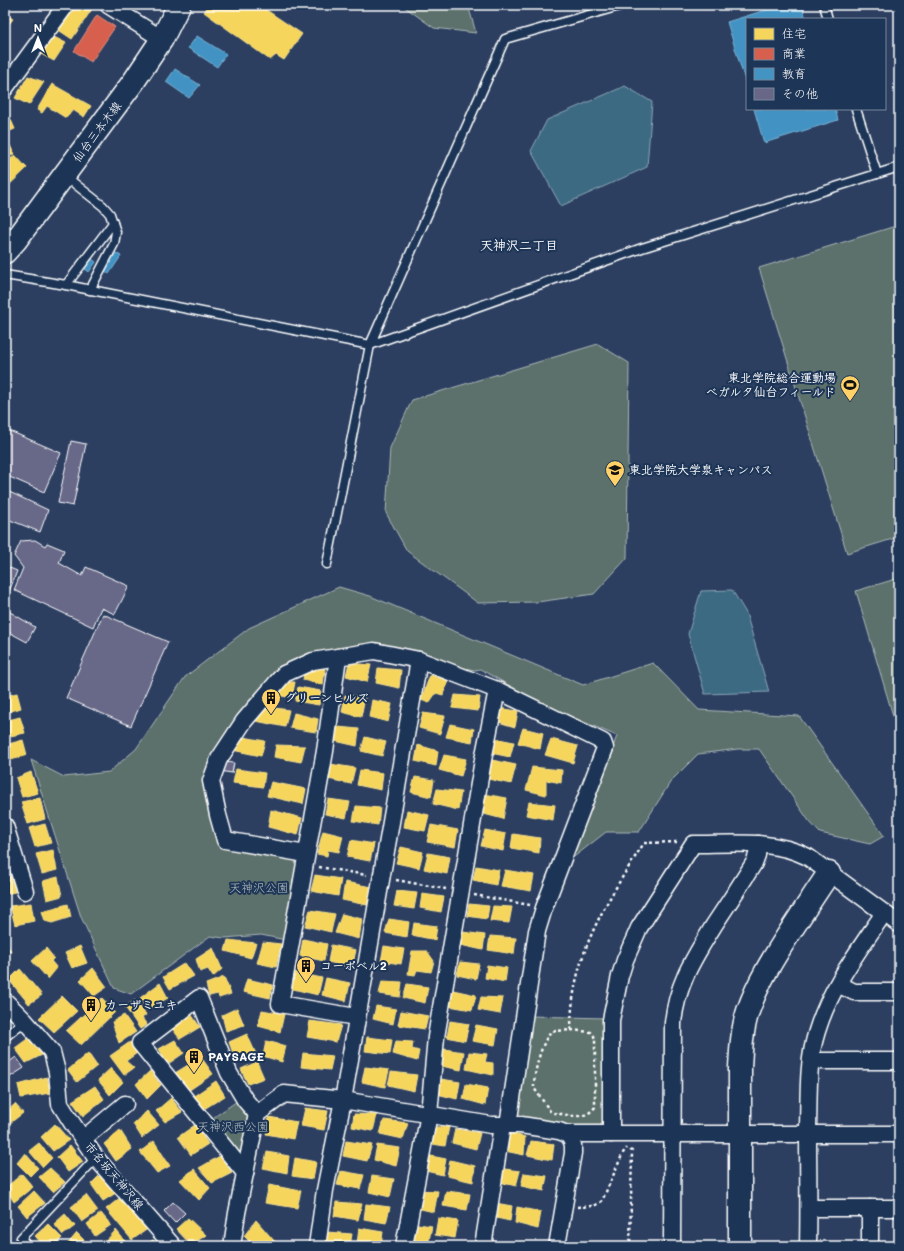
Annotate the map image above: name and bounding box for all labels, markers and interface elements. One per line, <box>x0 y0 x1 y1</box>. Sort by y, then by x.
north arrow <box>18 18 58 58</box>
legend <box>746 18 886 110</box>
text: N <box>34 20 42 35</box>
text: 住宅 <box>782 25 806 41</box>
text: 商業 <box>782 45 806 61</box>
text: 教育 <box>782 65 806 81</box>
text: その他 <box>782 85 818 101</box>
street label: 仙台三本木線 <box>68 98 124 165</box>
district label: 天神沢二丁目 <box>480 236 558 253</box>
place label: 東北学院総合運動場 ベガルタ仙台フィールド <box>706 369 836 399</box>
sports icon: 東北学院総合運動場 ベガルタ仙台フィールド <box>839 374 861 402</box>
school or university icon: 東北学院大学泉キャンパス <box>604 459 626 487</box>
place label: 東北学院大学泉キャンパス <box>629 461 773 477</box>
building icon: グリーンヒルズ <box>260 687 282 715</box>
place label: グリーンヒルズ <box>285 689 369 705</box>
park label: 天神沢公園 <box>229 879 289 895</box>
building icon: コーポベル2 <box>295 955 317 983</box>
place label: コーポベル2 <box>320 957 387 973</box>
building icon: カーザミユキ <box>80 994 102 1022</box>
place label: カーザミユキ <box>105 996 177 1012</box>
building icon: PAYSAGE <box>183 1046 205 1074</box>
place label: PAYSAGE <box>208 1048 265 1064</box>
park label: 天神沢西公園 <box>197 1118 269 1134</box>
street label: 市名坂天神沢線 <box>82 1138 148 1213</box>

